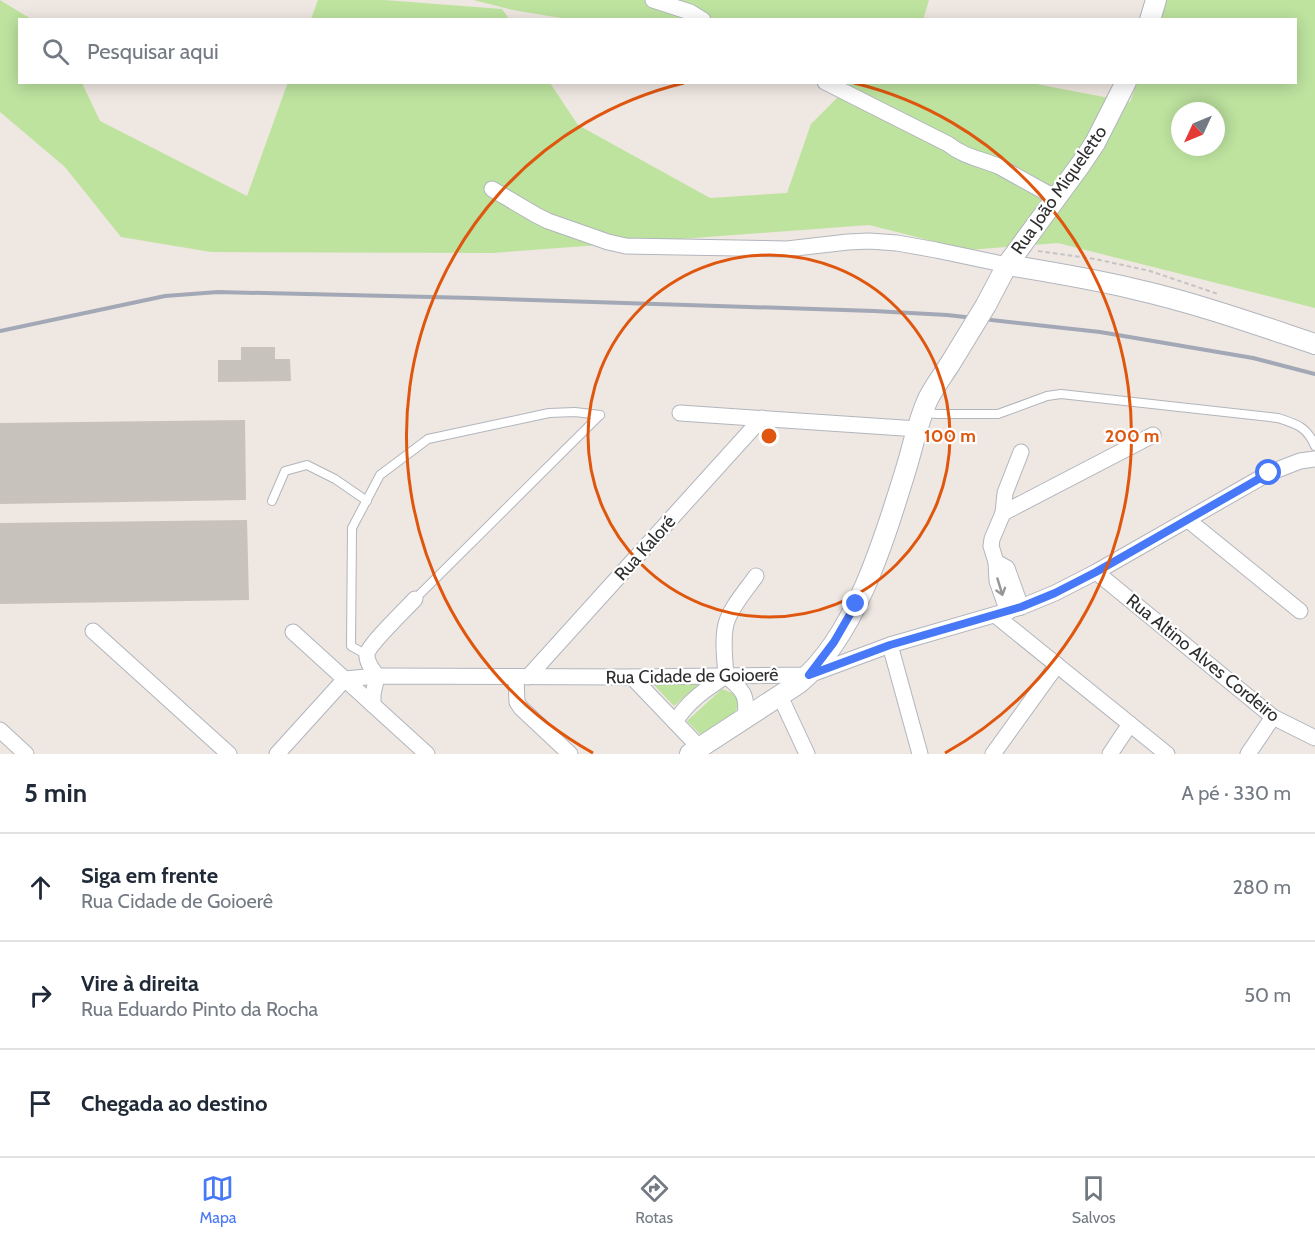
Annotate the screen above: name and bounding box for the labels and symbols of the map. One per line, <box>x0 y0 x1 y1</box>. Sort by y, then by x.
north arrow <box>1171 102 1225 156</box>
street label: Rua João Miqueletto <box>1006 121 1112 259</box>
text: 100 m <box>924 425 976 447</box>
text: 200 m <box>1105 425 1159 447</box>
centre of rings <box>759 426 779 446</box>
route start <box>1255 459 1281 485</box>
street label: Rua Kaloré <box>610 511 680 585</box>
one-way arrow <box>995 577 1006 596</box>
street label: Rua Altino Alves Cordeiro <box>1122 589 1284 727</box>
route end <box>842 590 868 616</box>
street label: Rua Cidade de Goioerê <box>605 663 779 689</box>

